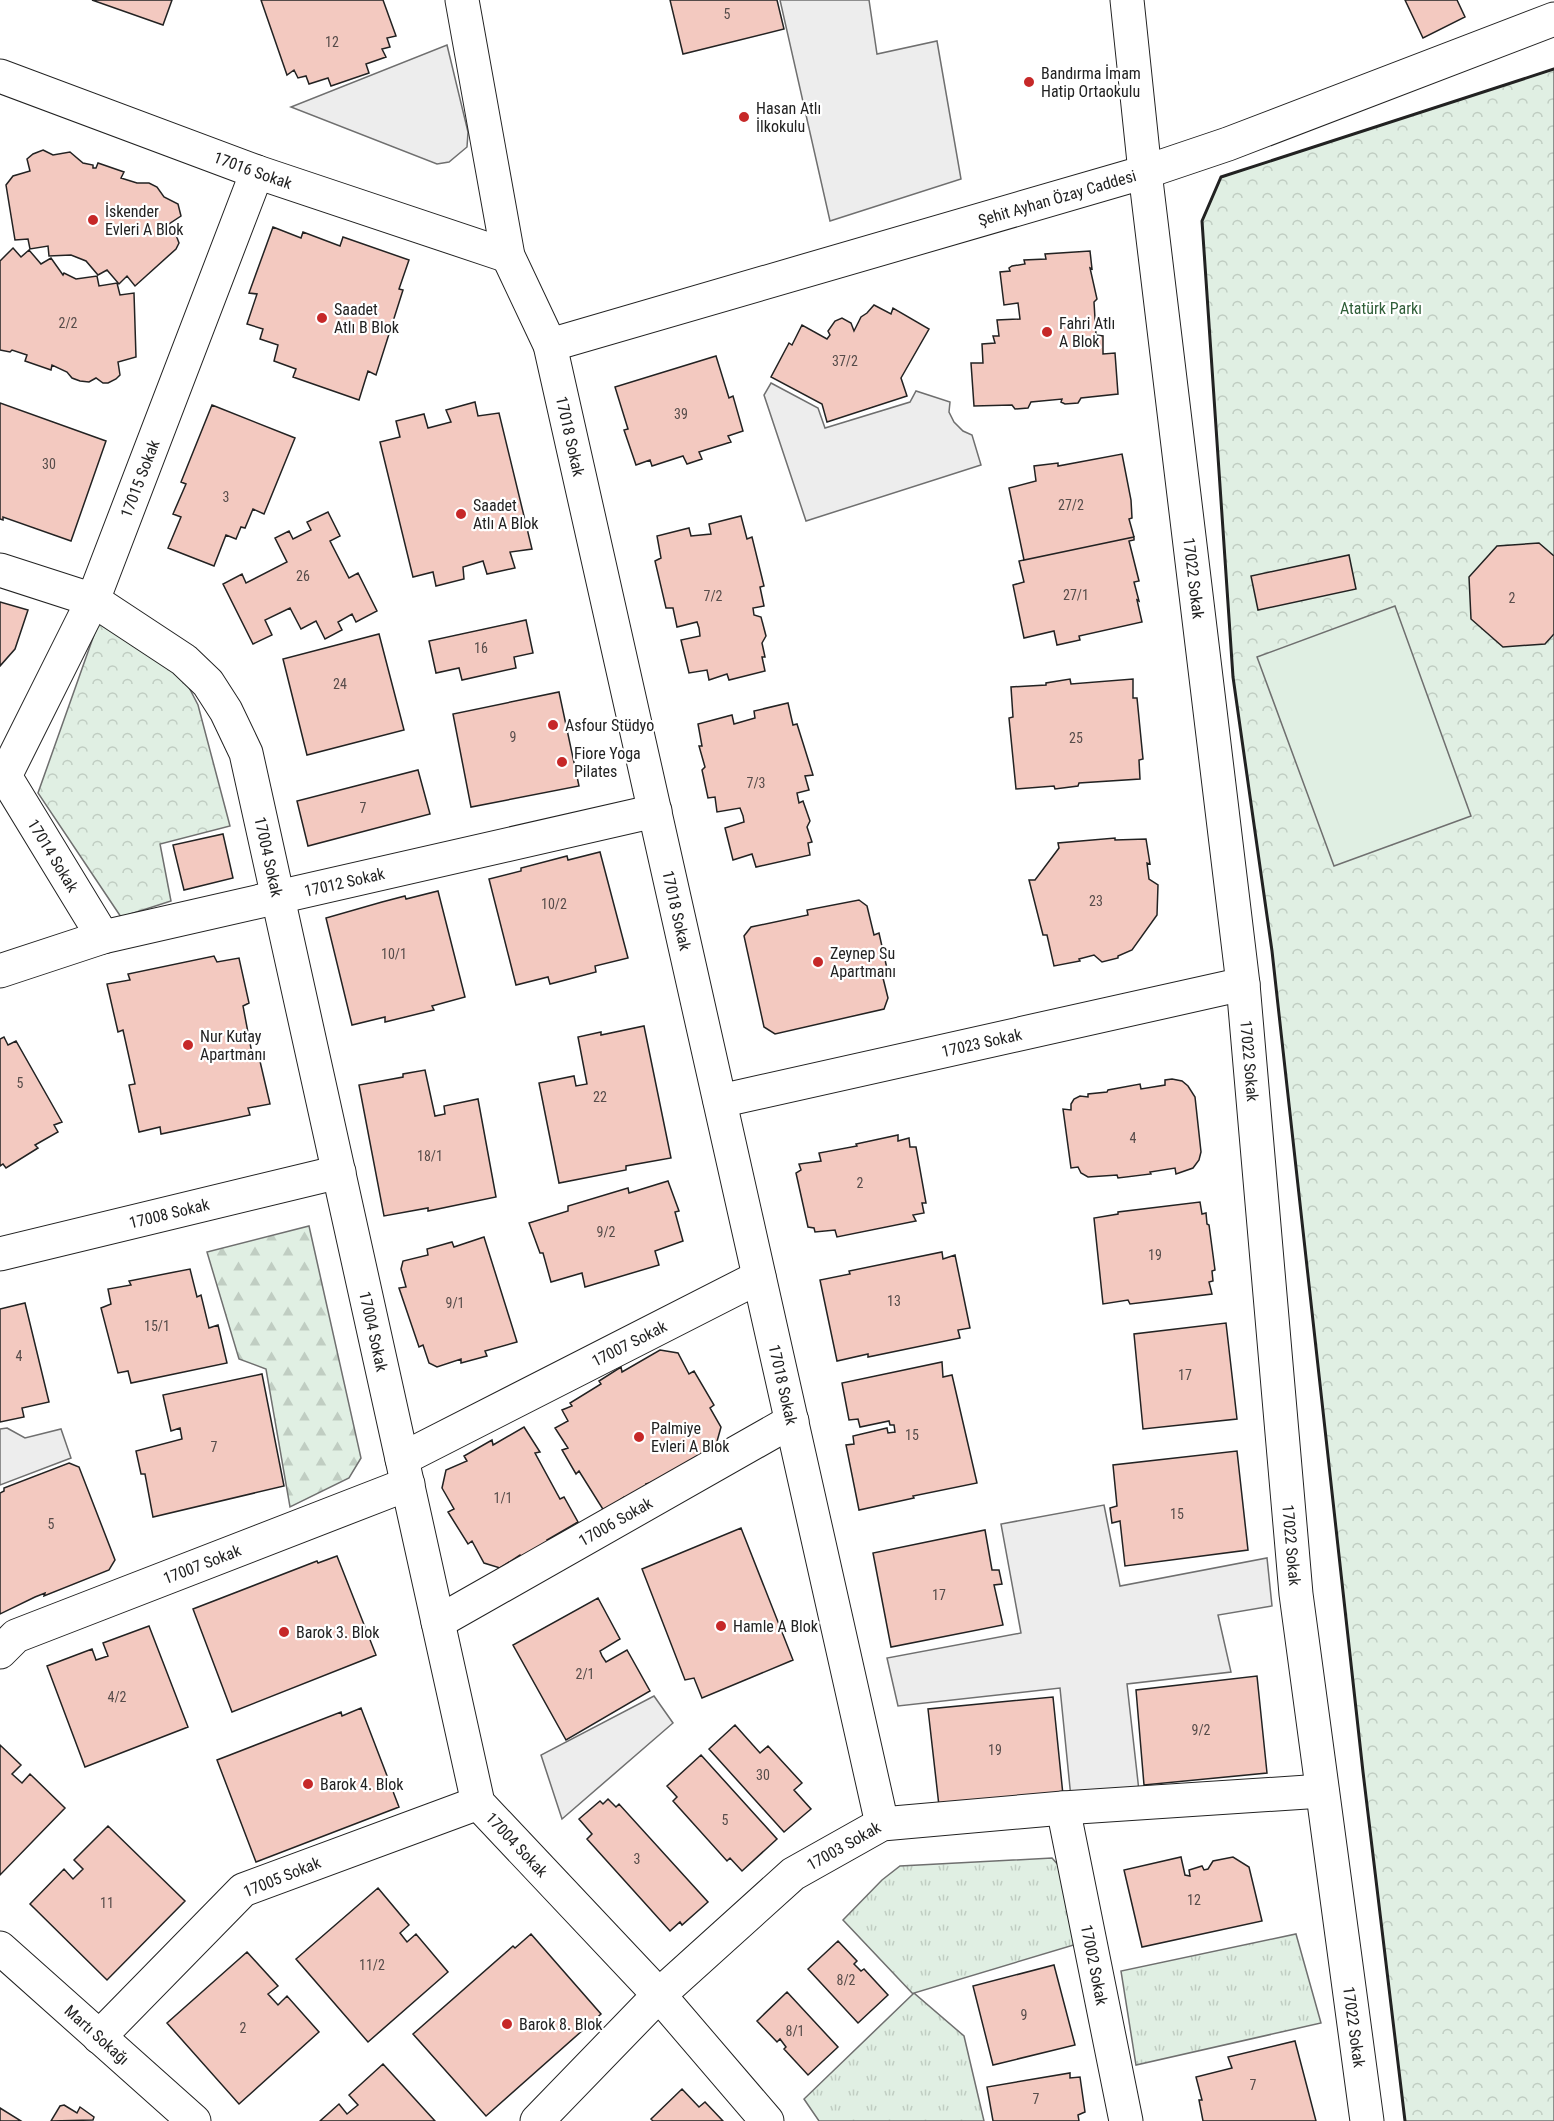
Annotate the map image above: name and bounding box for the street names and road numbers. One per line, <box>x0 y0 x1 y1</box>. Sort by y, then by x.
street label: 17016 Sokak <box>211 147 295 193</box>
street label: Şehit Ayhan Özay Caddesi <box>976 166 1138 230</box>
street label: 17018 Sokak <box>552 394 589 479</box>
street label: 17015 Sokak <box>116 436 163 520</box>
street label: 17022 Sokak <box>1180 536 1208 621</box>
street label: 17004 Sokak <box>251 815 287 899</box>
street label: 17014 Sokak <box>24 816 83 896</box>
street label: 17012 Sokak <box>302 863 387 900</box>
street label: 17018 Sokak <box>659 869 695 953</box>
street label: 17022 Sokak <box>1237 1019 1263 1103</box>
street label: 17023 Sokak <box>940 1024 1024 1061</box>
street label: 17008 Sokak <box>127 1194 212 1232</box>
street label: 17004 Sokak <box>356 1289 392 1374</box>
street label: 17007 Sokak <box>588 1316 671 1370</box>
street label: 17018 Sokak <box>765 1343 802 1427</box>
street label: 17006 Sokak <box>575 1492 656 1550</box>
street label: 17022 Sokak <box>1279 1504 1305 1587</box>
street label: 17007 Sokak <box>160 1540 244 1588</box>
street label: 17004 Sokak <box>482 1808 552 1881</box>
street label: 17003 Sokak <box>803 1817 885 1874</box>
street label: 17005 Sokak <box>241 1853 324 1901</box>
street label: 17002 Sokak <box>1077 1923 1112 2008</box>
street label: 17022 Sokak <box>1339 1985 1369 2069</box>
street label: Martı Sokağı <box>61 2001 133 2068</box>

